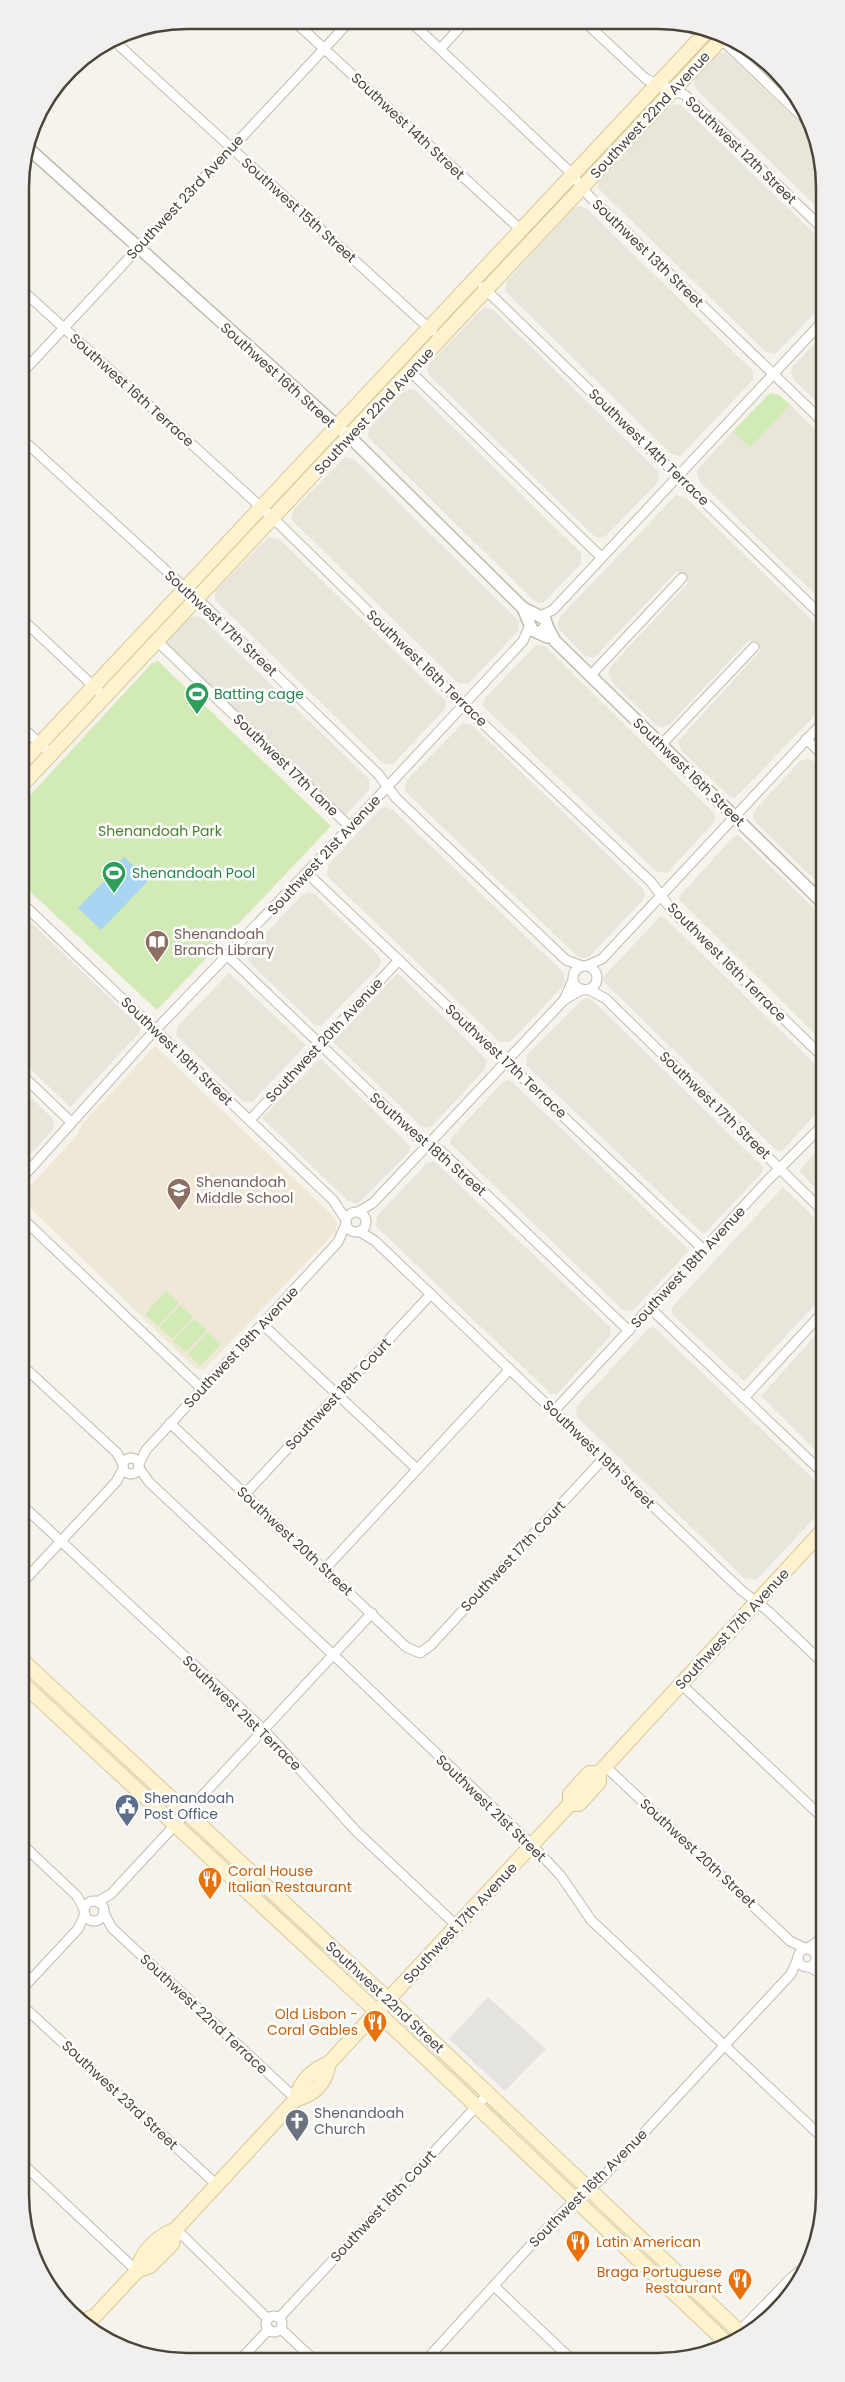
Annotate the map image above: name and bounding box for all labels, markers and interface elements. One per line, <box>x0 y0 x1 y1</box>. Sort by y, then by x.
street label: Southwest 22nd Avenue <box>586 47 715 183</box>
street label: Southwest 14th Street <box>347 68 469 184</box>
street label: Southwest 12th Street <box>681 91 801 209</box>
street label: Southwest 23rd Avenue <box>122 130 248 264</box>
street label: Southwest 15th Street <box>237 153 361 267</box>
street label: Southwest 13th Street <box>588 194 708 312</box>
street label: Southwest 16th Street <box>216 318 340 432</box>
street label: Southwest 16th Terrace <box>65 329 199 452</box>
street label: Southwest 22nd Avenue <box>310 343 439 479</box>
street label: Southwest 14th Terrace <box>584 384 714 510</box>
street label: Southwest 17th Street <box>160 565 282 681</box>
street label: Southwest 16th Terrace <box>362 605 492 731</box>
sports icon: Batting cage <box>184 681 210 715</box>
place label: Batting cage <box>214 684 304 704</box>
street label: Southwest 17th Lane <box>229 709 343 821</box>
street label: Southwest 16th Street <box>629 713 749 831</box>
street label: Southwest 21st Avenue <box>263 790 385 920</box>
park label: Shenandoah Park <box>98 821 223 841</box>
sports icon: Shenandoah Pool <box>101 860 127 894</box>
place label: Shenandoah Pool <box>132 863 255 883</box>
street label: Southwest 16th Terrace <box>663 898 791 1026</box>
place label: Shenandoah Branch Library <box>174 924 274 960</box>
library icon: Shenandoah Branch Library <box>144 929 170 963</box>
street label: Southwest 20th Avenue <box>261 973 387 1107</box>
street label: Southwest 19th Street <box>117 992 237 1110</box>
street label: Southwest 17th Terrace <box>441 999 571 1123</box>
street label: Southwest 17th Street <box>655 1047 775 1163</box>
street label: Southwest 18th Street <box>365 1088 491 1200</box>
place label: Shenandoah Middle School <box>196 1172 293 1208</box>
school or university icon: Shenandoah Middle School <box>166 1177 192 1211</box>
street label: Southwest 18th Avenue <box>626 1201 750 1332</box>
street label: Southwest 19th Avenue <box>179 1281 303 1412</box>
street label: Southwest 18th Court <box>281 1334 395 1454</box>
street label: Southwest 19th Street <box>539 1395 659 1513</box>
street label: Southwest 20th Street <box>233 1482 357 1600</box>
street label: Southwest 17th Court <box>456 1496 570 1616</box>
street label: Southwest 17th Avenue <box>670 1564 794 1694</box>
street label: Southwest 21st Terrace <box>178 1651 306 1775</box>
street label: Southwest 21st Street <box>431 1750 551 1866</box>
place label: Shenandoah Post Office <box>144 1788 234 1824</box>
public building icon: Shenandoah Post Office <box>114 1793 140 1827</box>
street label: Southwest 20th Street <box>636 1794 760 1912</box>
street label: Southwest 17th Avenue <box>398 1858 522 1988</box>
place label: Coral House Italian Restaurant <box>228 1861 352 1897</box>
restaurant icon: Coral House Italian Restaurant <box>197 1866 223 1900</box>
street label: Southwest 22nd Street <box>321 1937 449 2057</box>
street label: Southwest 22nd Terrace <box>136 1949 273 2079</box>
place label: Old Lisbon - Coral Gables <box>267 2004 358 2040</box>
restaurant icon: Old Lisbon - Coral Gables <box>362 2009 388 2043</box>
street label: Southwest 23rd Street <box>58 2036 182 2154</box>
place label: Shenandoah Church <box>314 2103 404 2139</box>
church icon: Shenandoah Church <box>284 2108 310 2142</box>
street label: Southwest 16th Avenue <box>524 2124 652 2252</box>
street label: Southwest 16th Court <box>326 2146 440 2266</box>
restaurant icon: Latin American <box>565 2229 591 2263</box>
place label: Latin American <box>596 2232 701 2252</box>
place label: Braga Portuguese Restaurant <box>597 2262 722 2298</box>
restaurant icon: Braga Portuguese Restaurant <box>727 2267 753 2301</box>

